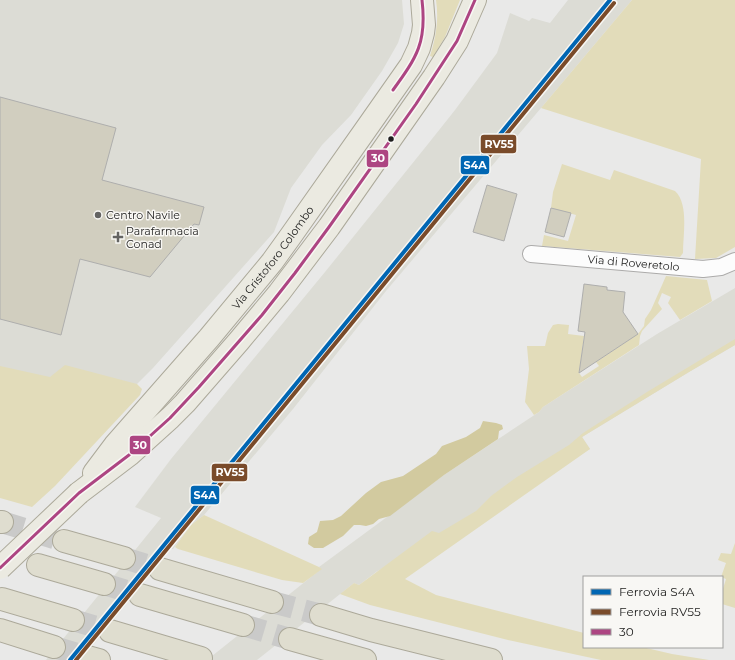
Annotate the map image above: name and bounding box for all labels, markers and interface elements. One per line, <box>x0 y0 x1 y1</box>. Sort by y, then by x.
unlabelled marker <box>386 134 396 144</box>
line badge: RV55 <box>480 134 517 154</box>
text: RV55 <box>484 137 514 151</box>
line badge: 30 <box>366 149 389 168</box>
text: 30 <box>370 151 386 165</box>
line badge: S4A <box>460 155 490 175</box>
text: S4A <box>463 158 487 172</box>
street label: Via Cristoforo Colombo <box>229 203 317 312</box>
place label: Centro Navile <box>106 208 180 222</box>
marker: Centro Navile <box>93 210 103 220</box>
place label: Parafarmacia Conad <box>126 224 199 251</box>
marker: Parafarmacia Conad <box>113 232 123 242</box>
street label: Via di Roveretolo <box>587 252 680 274</box>
line badge: 30 <box>129 435 151 455</box>
text: 30 <box>132 438 148 452</box>
line badge: RV55 <box>211 463 248 482</box>
text: RV55 <box>215 465 245 479</box>
line badge: S4A <box>190 485 220 505</box>
text: S4A <box>193 488 217 502</box>
legend <box>583 576 723 648</box>
text: Ferrovia S4A <box>619 584 695 599</box>
text: Ferrovia RV55 <box>619 604 701 619</box>
text: 30 <box>619 624 634 639</box>

